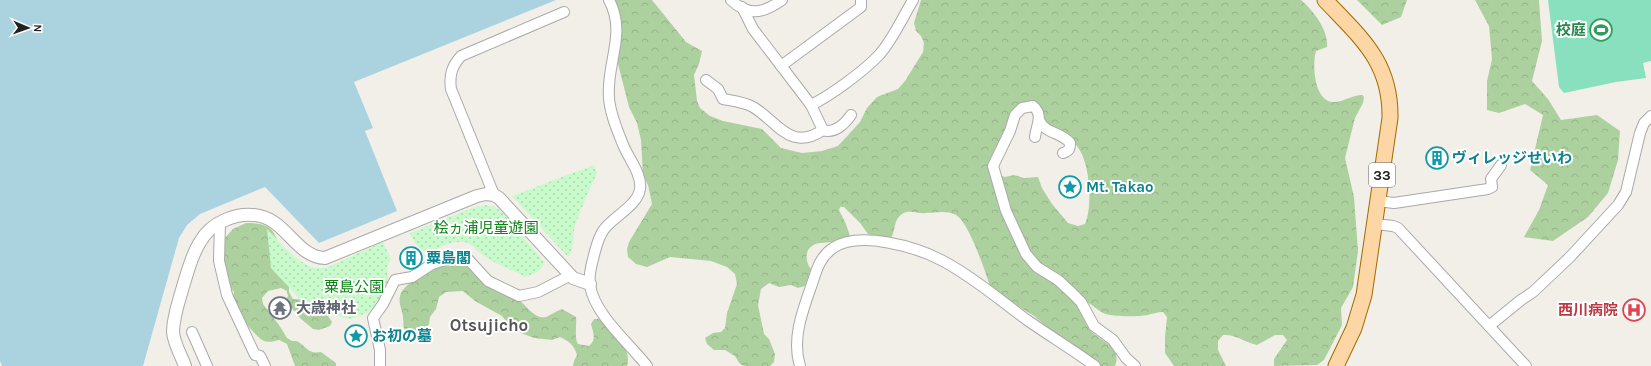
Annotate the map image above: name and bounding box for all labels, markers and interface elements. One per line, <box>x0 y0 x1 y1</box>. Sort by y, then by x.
north arrow <box>8 8 48 48</box>
sports icon: 校庭 <box>1588 17 1614 43</box>
place label: 校庭 <box>1556 21 1586 39</box>
text: N <box>31 24 44 33</box>
building icon: ヴィレッジせいわ <box>1424 145 1450 171</box>
place label: ヴィレッジせいわ <box>1452 149 1572 167</box>
road number: 33 <box>1369 163 1395 187</box>
place icon: Mt. Takao <box>1057 174 1083 200</box>
place label: Mt. Takao <box>1086 178 1154 196</box>
park label: 桧ヵ浦児童遊園 <box>433 219 539 237</box>
building icon: 粟島閣 <box>398 245 424 271</box>
place label: 粟島閣 <box>426 249 471 267</box>
park label: 粟島公園 <box>324 278 384 296</box>
temple icon: 大歳神社 <box>267 295 293 321</box>
hospital icon: 西川病院 <box>1621 297 1647 323</box>
place label: 大歳神社 <box>296 299 356 317</box>
place label: 西川病院 <box>1558 301 1618 319</box>
district label: Otsujicho <box>450 315 528 335</box>
place icon: お初の墓 <box>343 323 369 349</box>
place label: お初の墓 <box>372 327 432 345</box>

